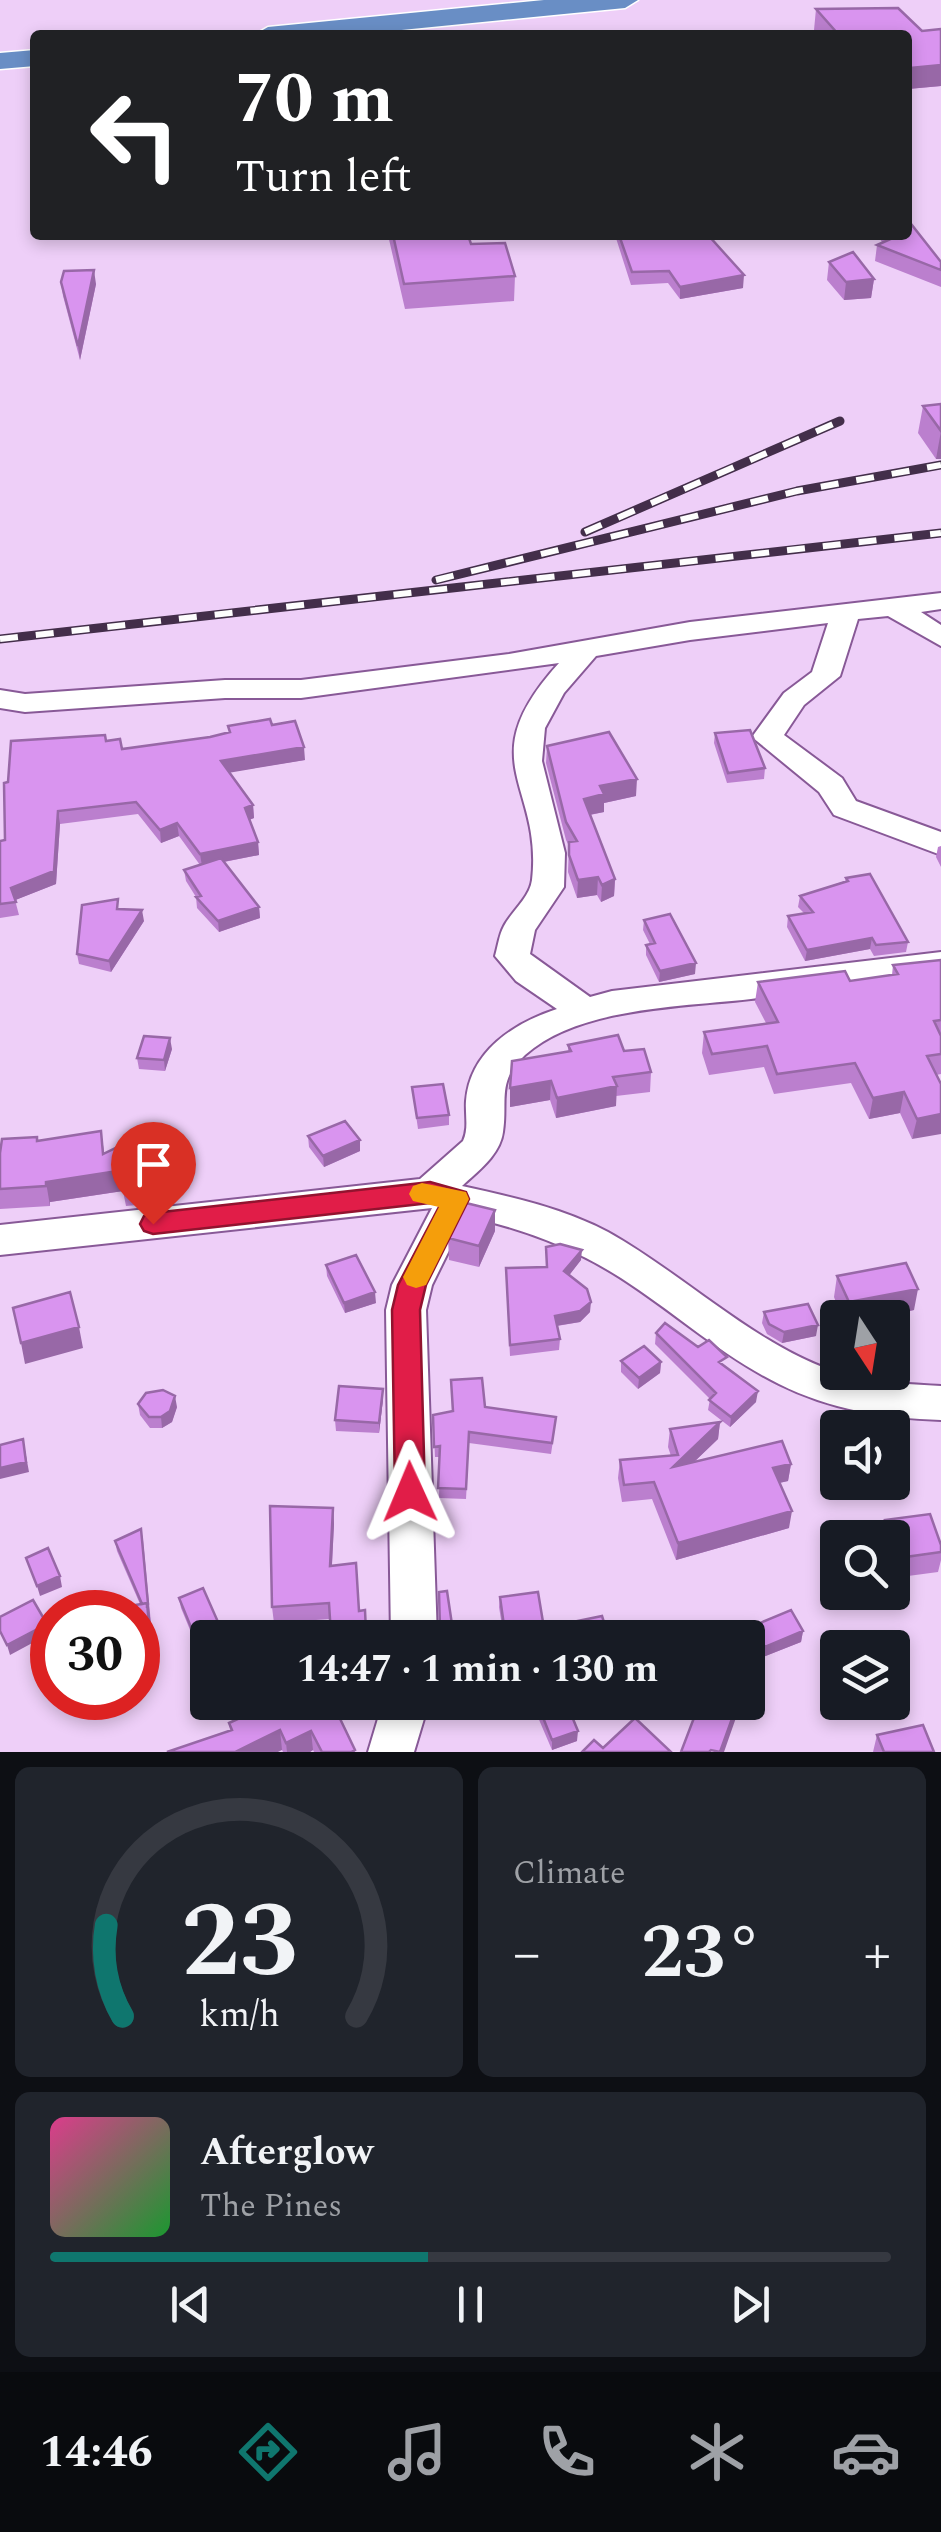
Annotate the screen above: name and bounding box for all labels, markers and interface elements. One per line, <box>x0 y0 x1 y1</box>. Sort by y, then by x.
text: 70 m <box>235 47 394 153</box>
icon: left <box>70 70 200 200</box>
text: Turn left <box>235 143 412 212</box>
pin <box>111 1122 196 1225</box>
icon: arrive <box>126 1137 181 1192</box>
north arrow <box>820 1300 910 1390</box>
map controls <box>820 1300 910 1720</box>
button: sound <box>820 1410 910 1500</box>
position arrow <box>358 1440 462 1544</box>
button: search <box>820 1520 910 1610</box>
speed limit sign: 30 <box>30 1590 160 1720</box>
button: layers <box>820 1630 910 1720</box>
text: 14:47 · 1 min · 130 m <box>297 1641 658 1699</box>
text: Climate <box>513 1849 625 1898</box>
text: 23 <box>181 1864 297 2022</box>
text: 23° <box>641 1897 763 2011</box>
text: − <box>513 1913 541 1996</box>
text: + <box>863 1913 891 1996</box>
text: km/h <box>199 1988 279 2043</box>
text: Afterglow <box>200 2124 373 2182</box>
text: The Pines <box>200 2182 342 2231</box>
icon: previous <box>163 2277 218 2332</box>
icon: pause <box>443 2277 498 2332</box>
icon: next <box>723 2277 778 2332</box>
icon: directions <box>233 2417 303 2487</box>
icon: music <box>382 2417 452 2487</box>
icon: phone <box>532 2417 602 2487</box>
icon: climate <box>682 2417 752 2487</box>
icon: car <box>831 2417 901 2487</box>
text: 14:46 <box>40 2418 153 2487</box>

